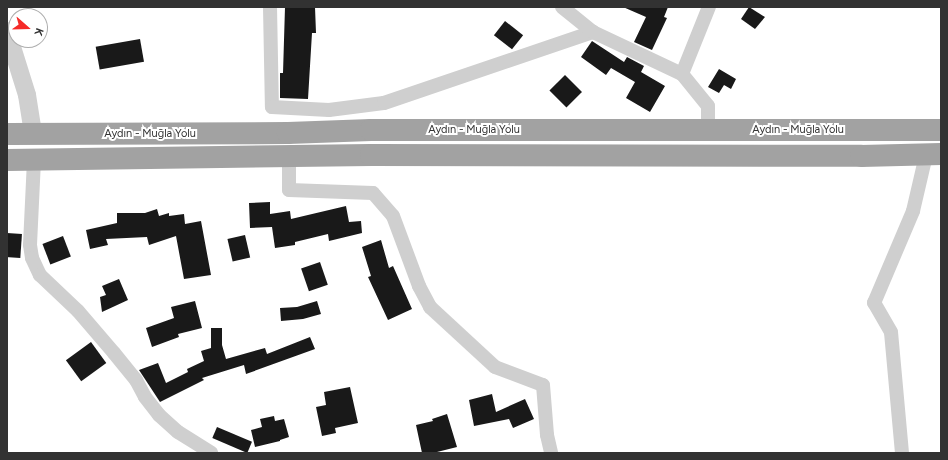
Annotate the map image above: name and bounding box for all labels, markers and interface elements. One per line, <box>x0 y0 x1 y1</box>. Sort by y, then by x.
north arrow <box>8 8 48 48</box>
text: K <box>31 26 46 38</box>
street label: Aydın - Muğla Yolu <box>428 123 520 137</box>
street label: Aydın - Muğla Yolu <box>752 123 844 137</box>
street label: Aydın - Muğla Yolu <box>104 127 196 141</box>

